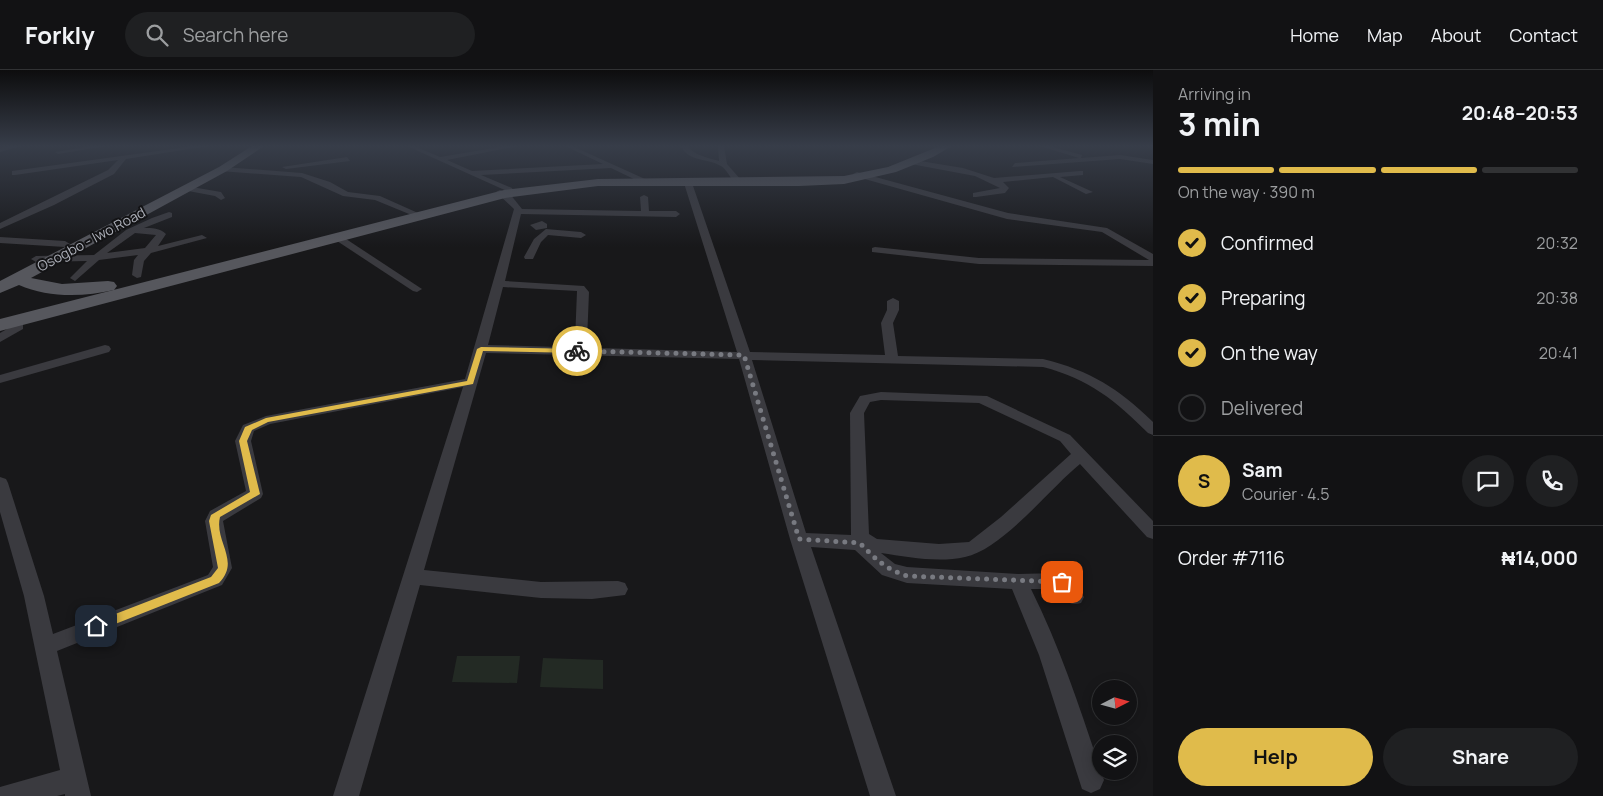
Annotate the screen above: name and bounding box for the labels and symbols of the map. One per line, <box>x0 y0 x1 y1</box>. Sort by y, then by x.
street label: Osogbo - Iwo Road <box>34 202 148 276</box>
courier <box>552 326 602 376</box>
pin <box>1041 561 1083 603</box>
pin <box>75 605 117 647</box>
north arrow <box>1092 680 1138 725</box>

